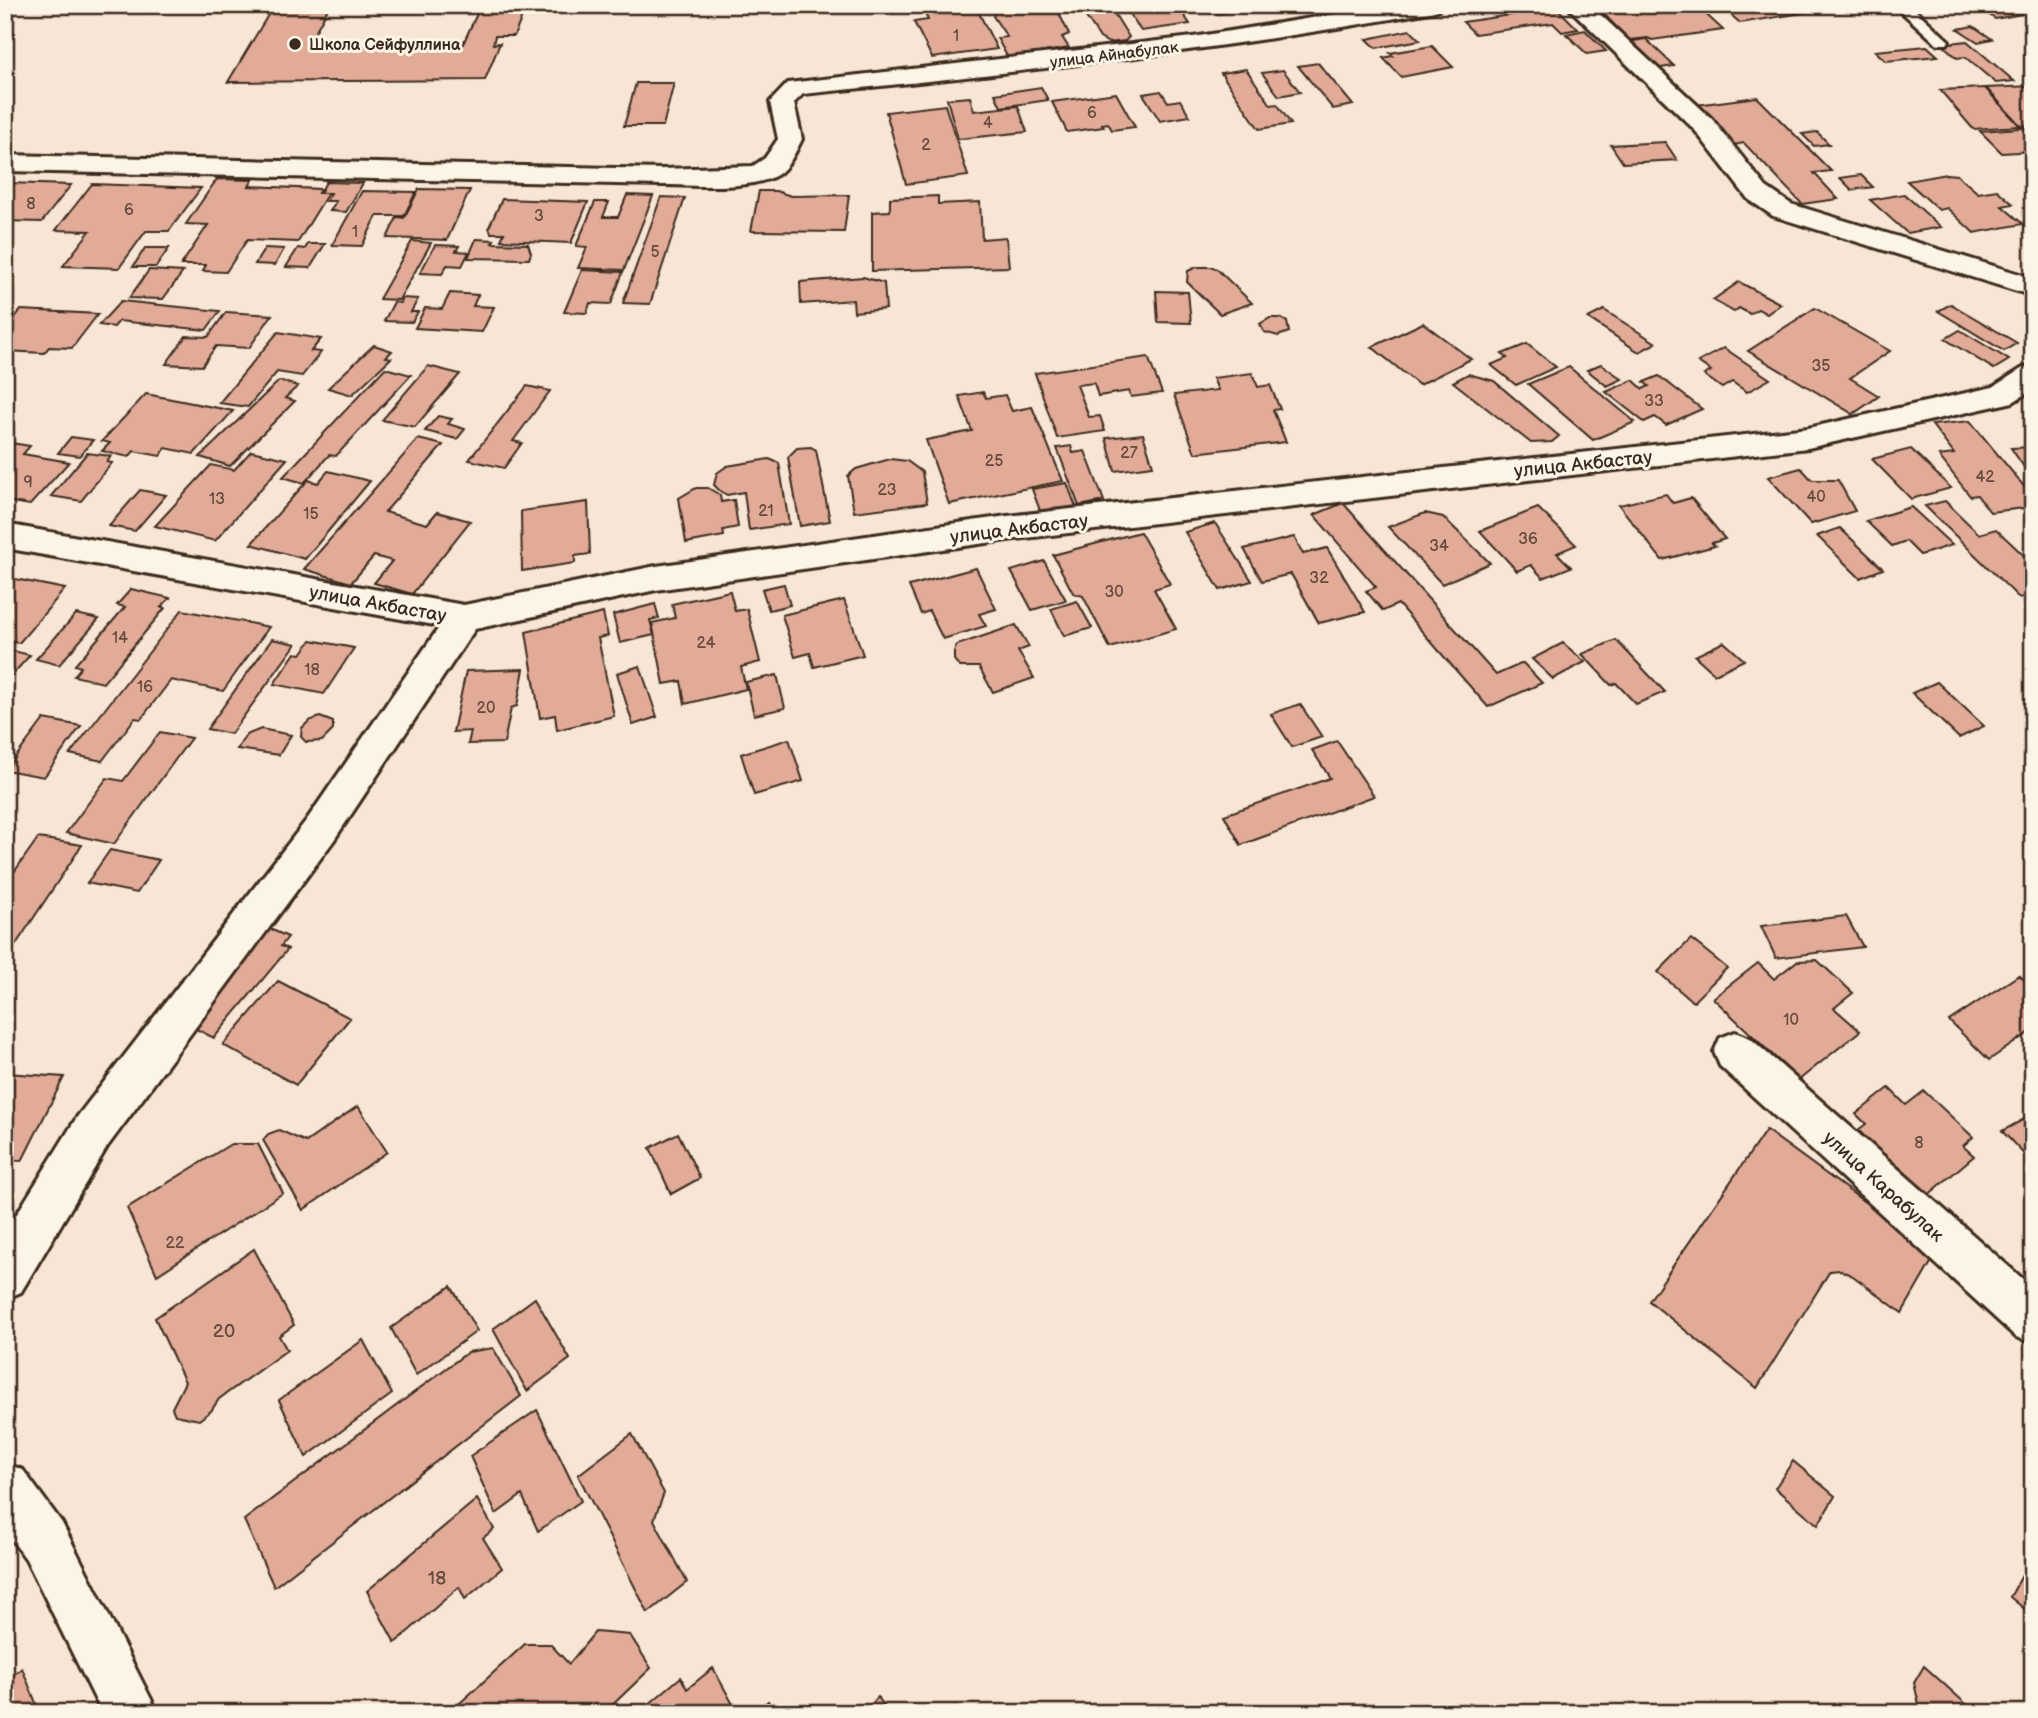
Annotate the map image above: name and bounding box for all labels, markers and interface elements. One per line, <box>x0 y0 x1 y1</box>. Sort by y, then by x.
house number: 1 <box>953 27 959 46</box>
marker: Школа Сейфуллина <box>287 36 303 52</box>
place label: Школа Сейфуллина <box>309 36 461 55</box>
street label: улица Айнабулак <box>1049 38 1180 73</box>
house number: 6 <box>1087 104 1097 123</box>
house number: 4 <box>983 114 993 133</box>
house number: 2 <box>921 136 931 155</box>
house number: 8 <box>26 195 36 214</box>
house number: 6 <box>124 201 134 220</box>
house number: 3 <box>534 207 544 226</box>
house number: 1 <box>352 223 358 242</box>
house number: 5 <box>650 243 660 262</box>
house number: 35 <box>1811 357 1831 376</box>
house number: 33 <box>1644 392 1664 411</box>
house number: 27 <box>1120 444 1138 463</box>
street label: улица Акбастау <box>1513 446 1654 483</box>
house number: 25 <box>985 452 1003 471</box>
house number: 42 <box>1975 468 1995 487</box>
house number: 9 <box>23 473 33 492</box>
house number: 23 <box>878 481 897 500</box>
house number: 40 <box>1806 488 1826 507</box>
house number: 13 <box>209 490 225 509</box>
house number: 21 <box>758 502 774 521</box>
house number: 15 <box>303 505 319 524</box>
street label: улица Акбастау <box>949 510 1090 549</box>
house number: 36 <box>1518 530 1538 549</box>
house number: 34 <box>1429 537 1449 556</box>
house number: 32 <box>1309 569 1329 588</box>
street label: улица Акбастау <box>307 581 448 628</box>
house number: 30 <box>1104 583 1124 602</box>
house number: 14 <box>112 629 128 648</box>
house number: 24 <box>697 634 716 653</box>
house number: 18 <box>304 661 320 680</box>
house number: 16 <box>137 678 153 697</box>
house number: 20 <box>477 699 495 718</box>
house number: 10 <box>1783 1011 1799 1030</box>
street label: улица Карабулак <box>1818 1127 1948 1247</box>
house number: 8 <box>1914 1134 1924 1153</box>
house number: 22 <box>166 1234 185 1253</box>
house number: 20 <box>213 1320 235 1343</box>
house number: 18 <box>428 1567 446 1590</box>

